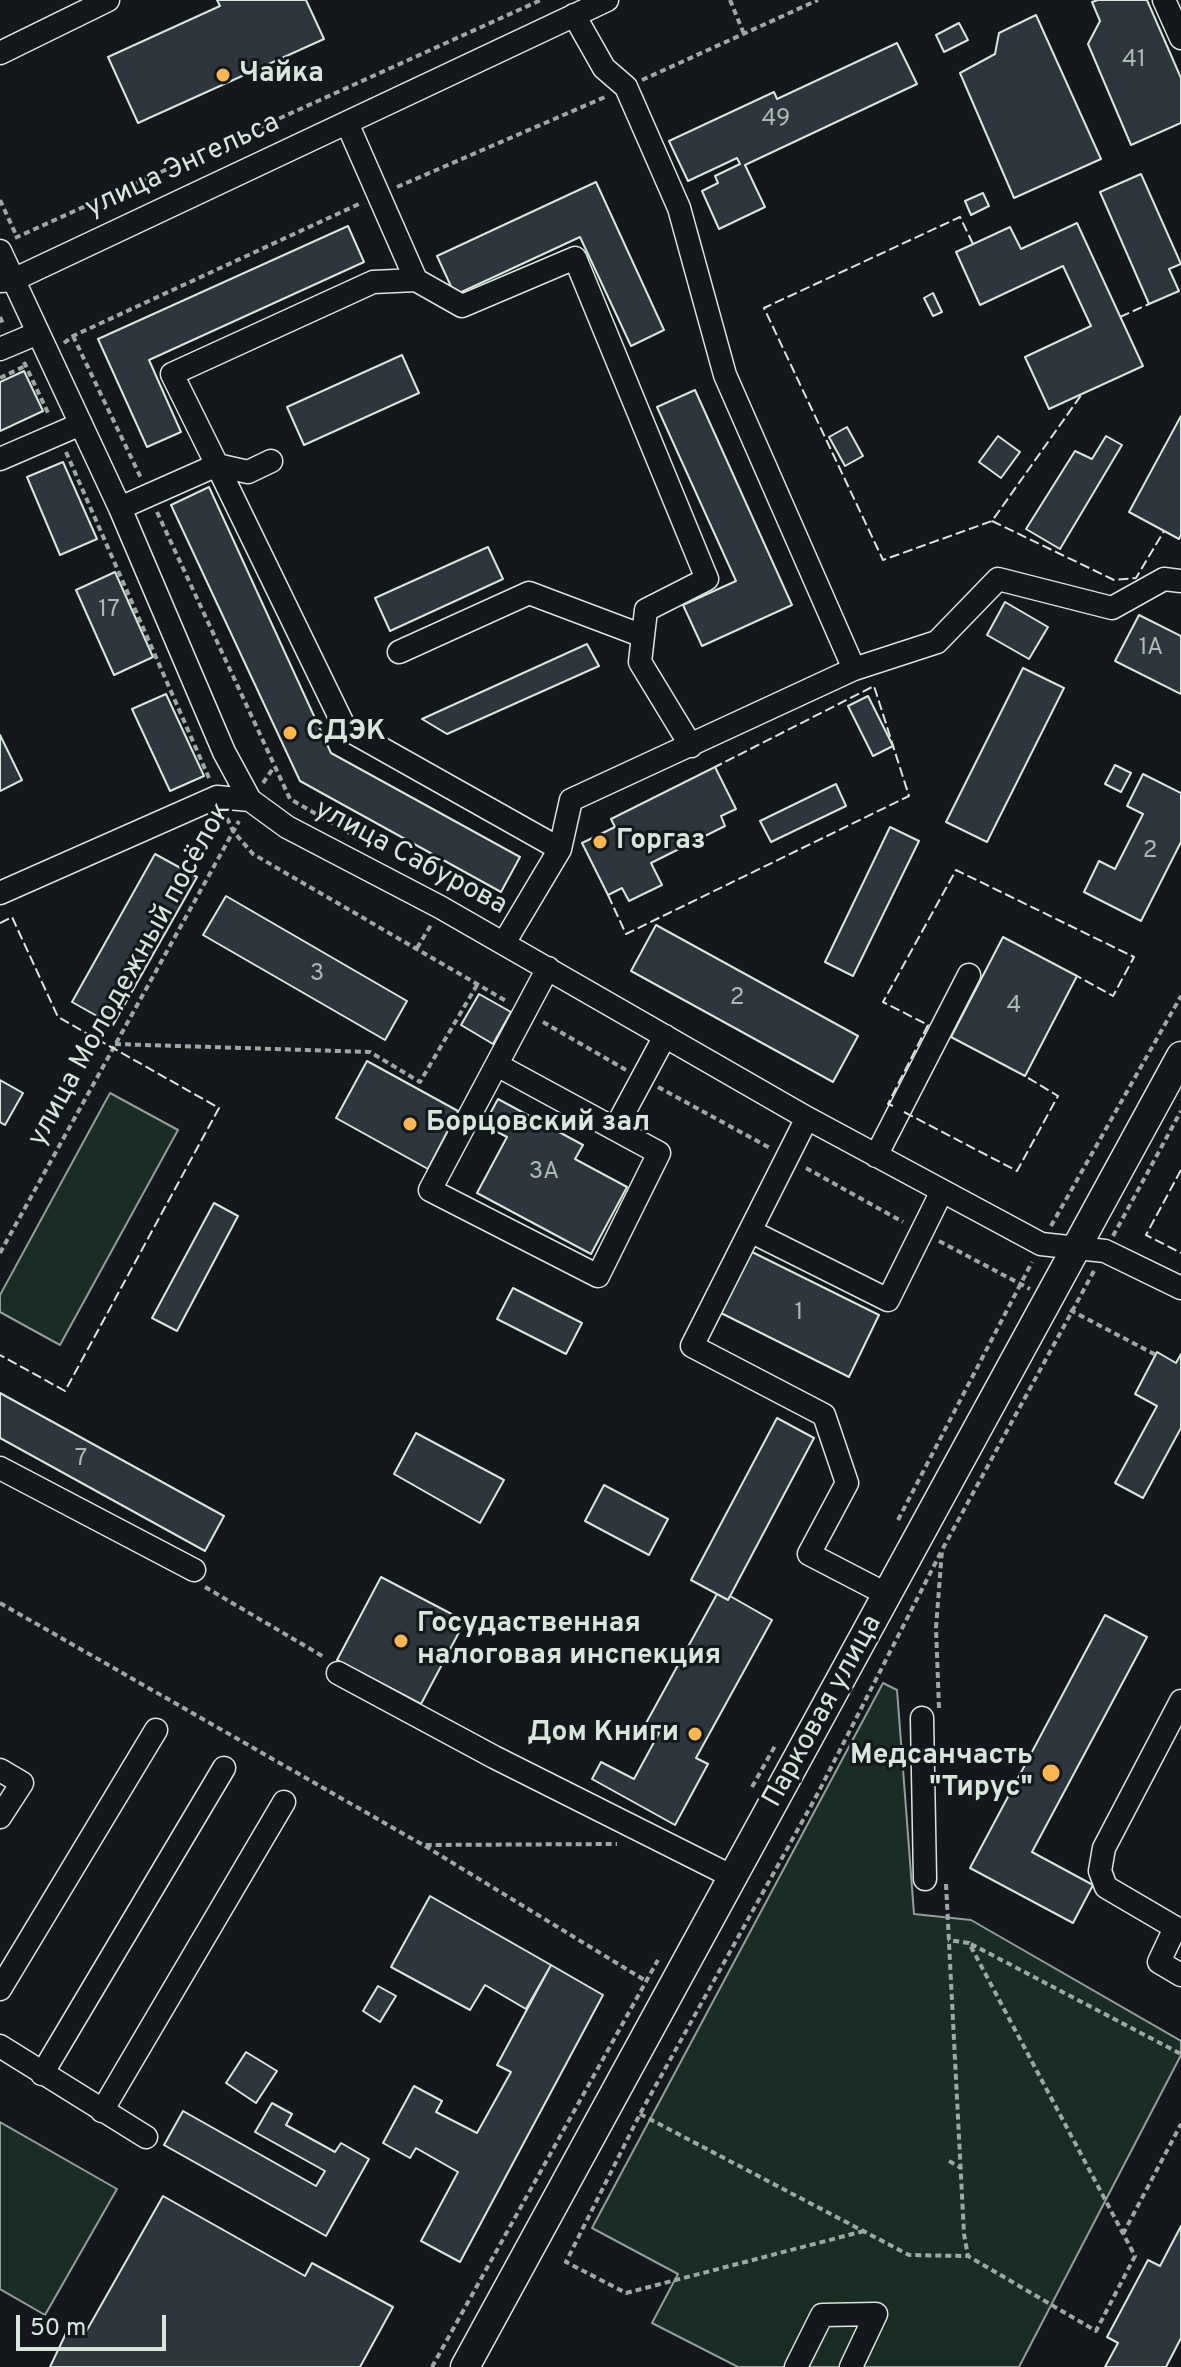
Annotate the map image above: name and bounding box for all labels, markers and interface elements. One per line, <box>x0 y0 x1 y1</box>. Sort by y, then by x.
house number: 41 <box>1122 47 1146 75</box>
place label: Чайка <box>239 58 324 92</box>
marker: Чайка <box>214 66 232 84</box>
house number: 49 <box>762 106 790 134</box>
street label: улица Энгельса <box>81 107 285 227</box>
house number: 17 <box>98 597 120 625</box>
house number: 1А <box>1139 635 1163 663</box>
place label: СДЭК <box>306 716 386 750</box>
marker: СДЭК <box>281 724 299 742</box>
street label: улица Сабурова <box>308 794 512 924</box>
street label: улица Молодежный посёлок <box>22 797 240 1153</box>
place label: Горгаз <box>616 825 706 859</box>
marker: Горгаз <box>591 833 609 851</box>
house number: 2 <box>1143 838 1157 866</box>
house number: 3 <box>310 961 324 989</box>
house number: 2 <box>730 985 744 1013</box>
house number: 4 <box>1007 993 1021 1021</box>
place label: Борцовский зал <box>426 1107 650 1141</box>
marker: Борцовский зал <box>401 1115 419 1133</box>
house number: 3А <box>529 1159 559 1187</box>
house number: 1 <box>795 1300 803 1328</box>
house number: 7 <box>75 1446 87 1474</box>
place label: Госудаственная налоговая инспекция <box>417 1608 721 1674</box>
street label: Парковая улица <box>757 1610 891 1814</box>
marker: Госудаственная налоговая инспекция <box>392 1632 410 1650</box>
place label: Дом Книги <box>527 1717 679 1751</box>
marker: Дом Книги <box>686 1725 704 1743</box>
place label: Медсанчасть "Тирус" <box>850 1740 1033 1806</box>
marker: Медсанчасть "Тирус" <box>1040 1762 1062 1784</box>
scale bar <box>20 2299 170 2349</box>
text: 50 m <box>30 2314 86 2344</box>

